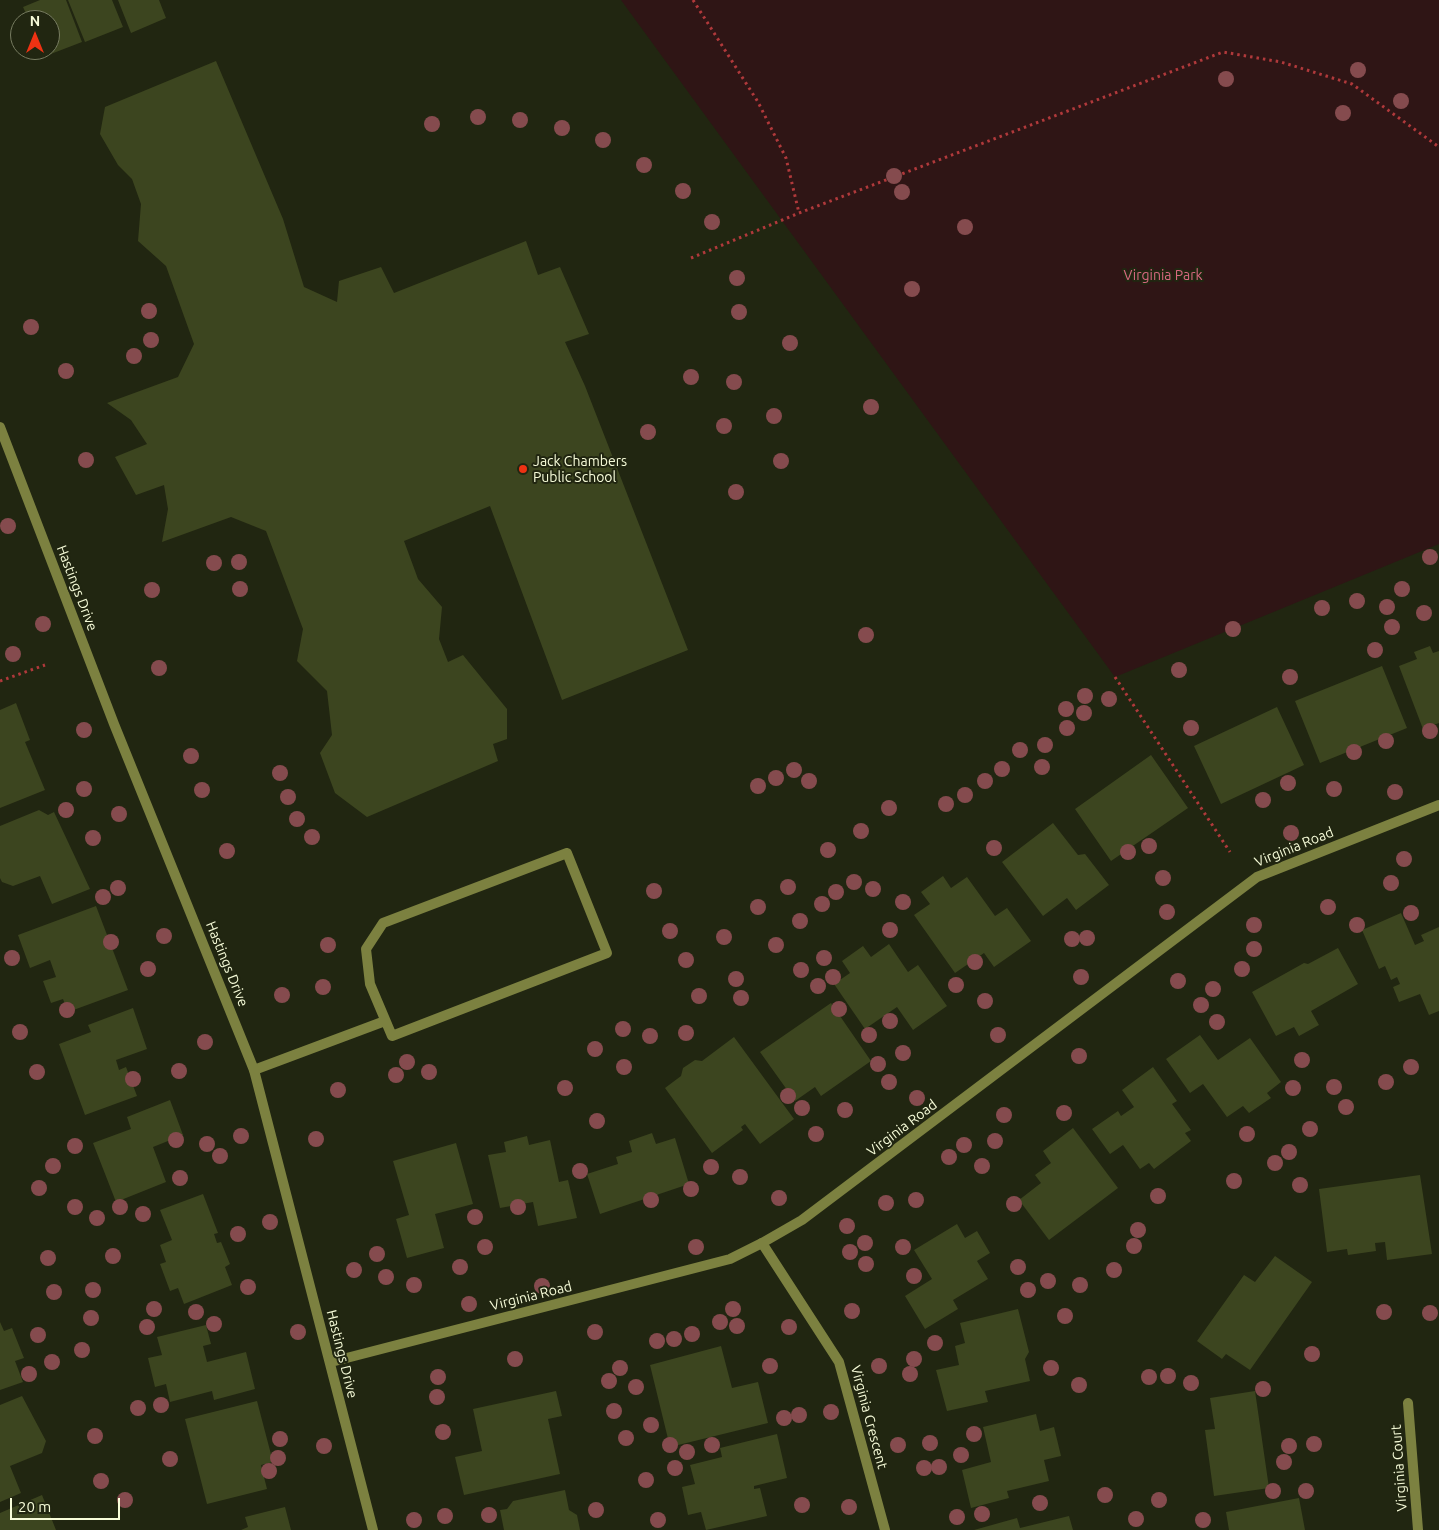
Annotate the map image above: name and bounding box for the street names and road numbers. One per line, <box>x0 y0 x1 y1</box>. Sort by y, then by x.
street label: Hastings Drive <box>53 543 101 633</box>
street label: Virginia Road <box>1252 824 1336 870</box>
street label: Hastings Drive <box>202 919 252 1009</box>
street label: Virginia Road <box>864 1096 940 1160</box>
street label: Virginia Road <box>488 1278 574 1314</box>
street label: Hastings Drive <box>323 1308 361 1400</box>
street label: Virginia Crescent <box>847 1363 891 1471</box>
street label: Virginia Court <box>1388 1424 1410 1512</box>

